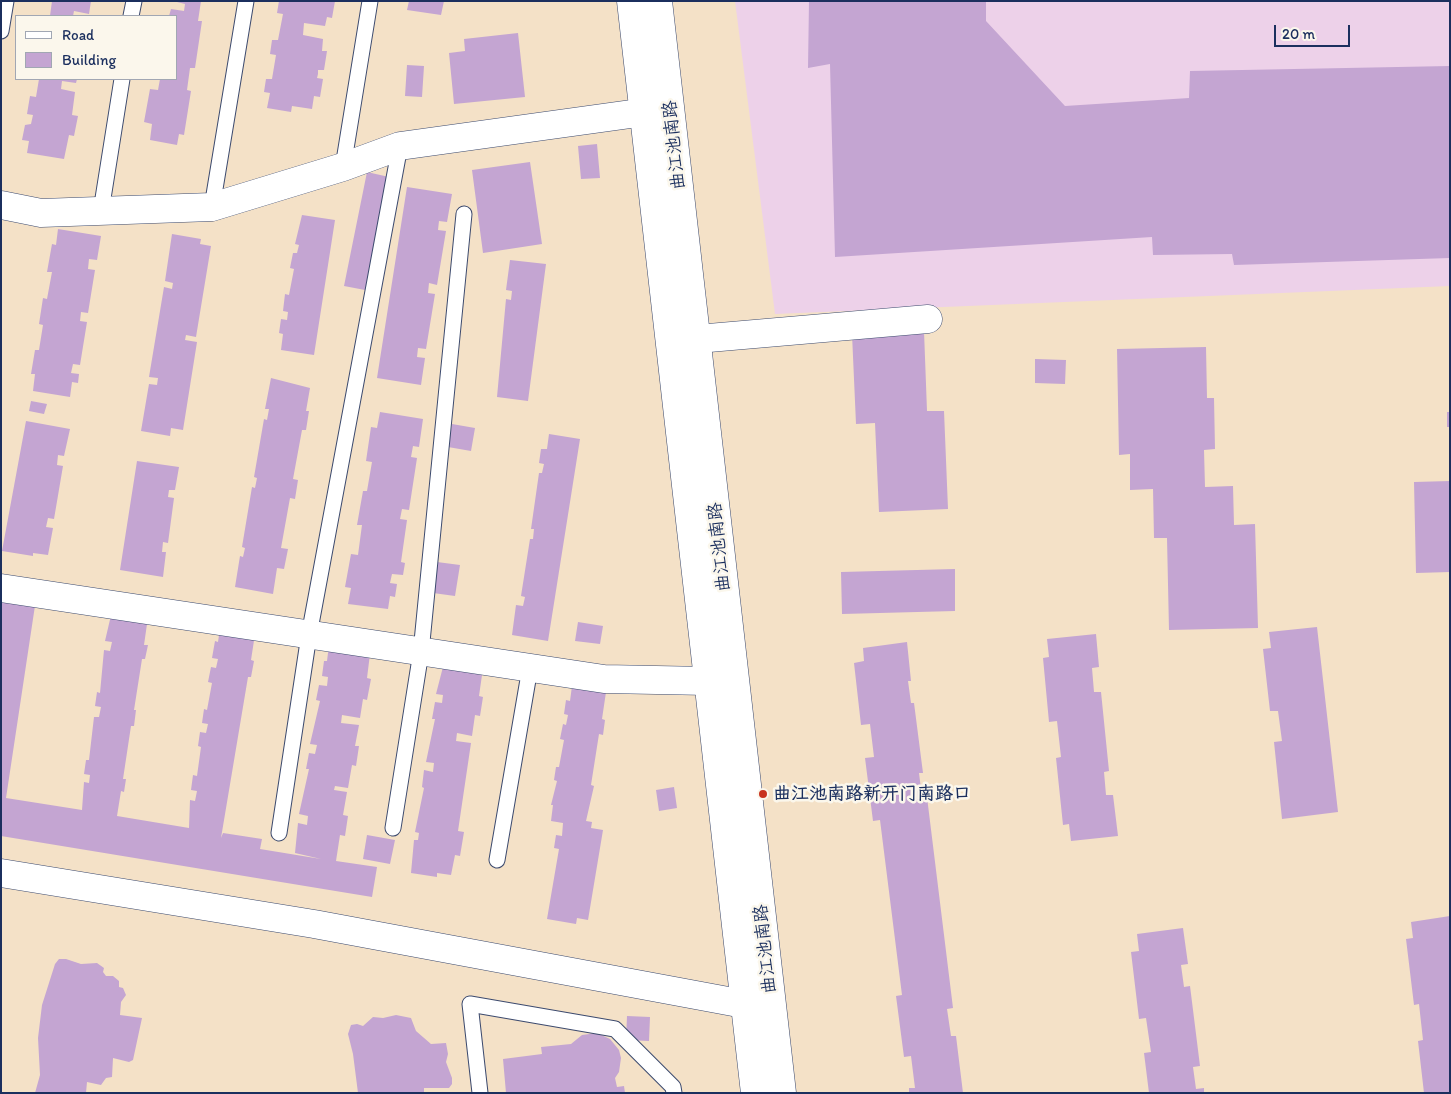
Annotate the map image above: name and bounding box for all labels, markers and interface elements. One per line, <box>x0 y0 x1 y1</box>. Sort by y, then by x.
legend <box>15 15 178 80</box>
scale bar <box>1276 15 1352 47</box>
text: 20 m <box>1282 25 1315 43</box>
text: Road <box>62 26 94 44</box>
text: Building <box>62 51 116 69</box>
street label: 曲江池南路 <box>660 99 690 191</box>
street label: 曲江池南路 <box>705 501 735 593</box>
place label: 曲江池南路新开门南路口 <box>773 783 971 805</box>
marker: 曲江池南路新开门南路口 <box>757 788 769 800</box>
street label: 曲江池南路 <box>751 903 781 995</box>

